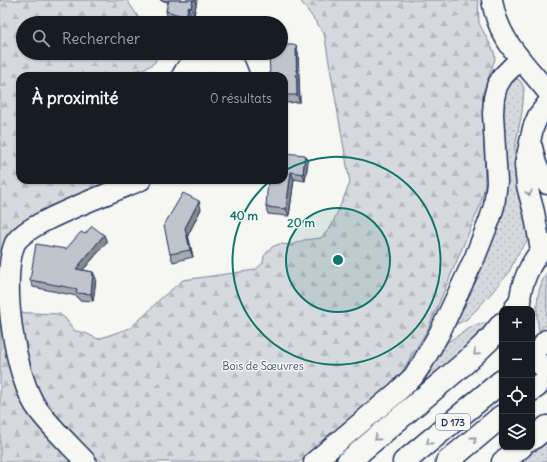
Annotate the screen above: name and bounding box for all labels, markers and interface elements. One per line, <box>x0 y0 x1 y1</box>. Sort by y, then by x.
search box <box>16 16 288 60</box>
icon: search <box>30 27 52 49</box>
text: Rechercher <box>62 29 140 48</box>
text: À proximité <box>32 87 118 109</box>
text: 0 résultats <box>210 90 272 107</box>
one-way arrow <box>525 190 533 196</box>
text: 40 m <box>230 208 259 223</box>
text: 20 m <box>287 215 315 230</box>
centre of rings <box>331 253 345 267</box>
map controls <box>499 306 535 450</box>
button: + <box>499 306 535 342</box>
button: − <box>499 342 535 378</box>
one-way arrow <box>473 348 481 356</box>
park label: Bois de Sœuvres <box>222 359 304 373</box>
button: locate <box>499 378 535 414</box>
road number: D 173 <box>436 414 470 430</box>
button: layers <box>499 414 535 450</box>
one-way arrow <box>375 433 382 440</box>
one-way arrow <box>470 436 477 443</box>
one-way arrow <box>426 437 433 444</box>

